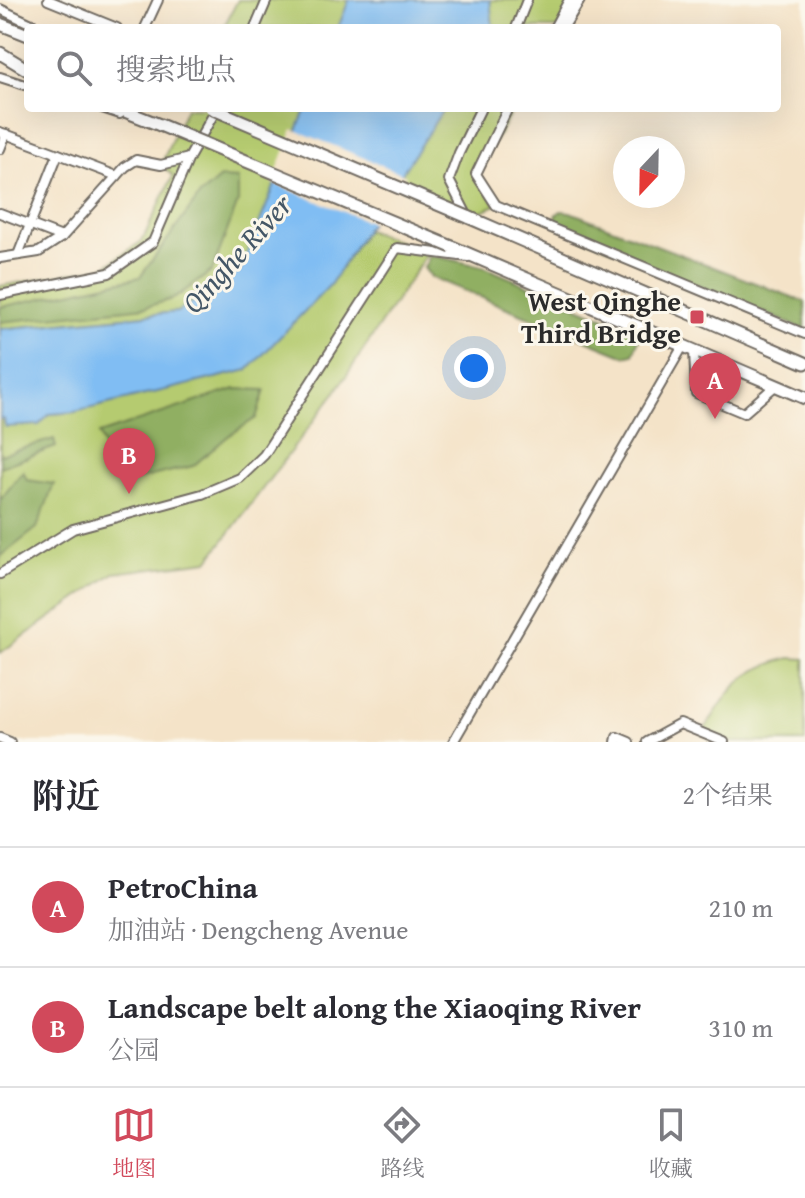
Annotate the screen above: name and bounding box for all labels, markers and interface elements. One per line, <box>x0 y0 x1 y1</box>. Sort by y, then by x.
search box <box>24 24 781 112</box>
icon: search <box>52 46 96 90</box>
text: 搜索地点 <box>116 47 236 91</box>
north arrow <box>613 136 685 208</box>
water label: Qinghe River <box>171 183 302 323</box>
place label: West Qinghe Third Bridge <box>521 280 681 353</box>
marker: West Qinghe Third Bridge <box>688 308 706 326</box>
your location <box>454 348 494 388</box>
pin: A <box>689 353 741 419</box>
pin: B <box>103 428 155 494</box>
text: 附近 <box>32 771 100 820</box>
text: 2个结果 <box>682 775 773 814</box>
text: PetroChina <box>108 865 258 909</box>
text: A <box>50 888 66 927</box>
text: 210 m <box>708 888 773 927</box>
text: 加油站 · Dengcheng Avenue <box>108 910 408 949</box>
text: Landscape belt along the Xiaoqing River <box>108 985 641 1029</box>
text: B <box>50 1008 66 1047</box>
text: 310 m <box>708 1008 773 1047</box>
text: 公园 <box>108 1030 160 1069</box>
tab: 地图 <box>112 1103 156 1184</box>
tab: 路线 <box>380 1103 425 1184</box>
tab: 收藏 <box>649 1103 693 1184</box>

